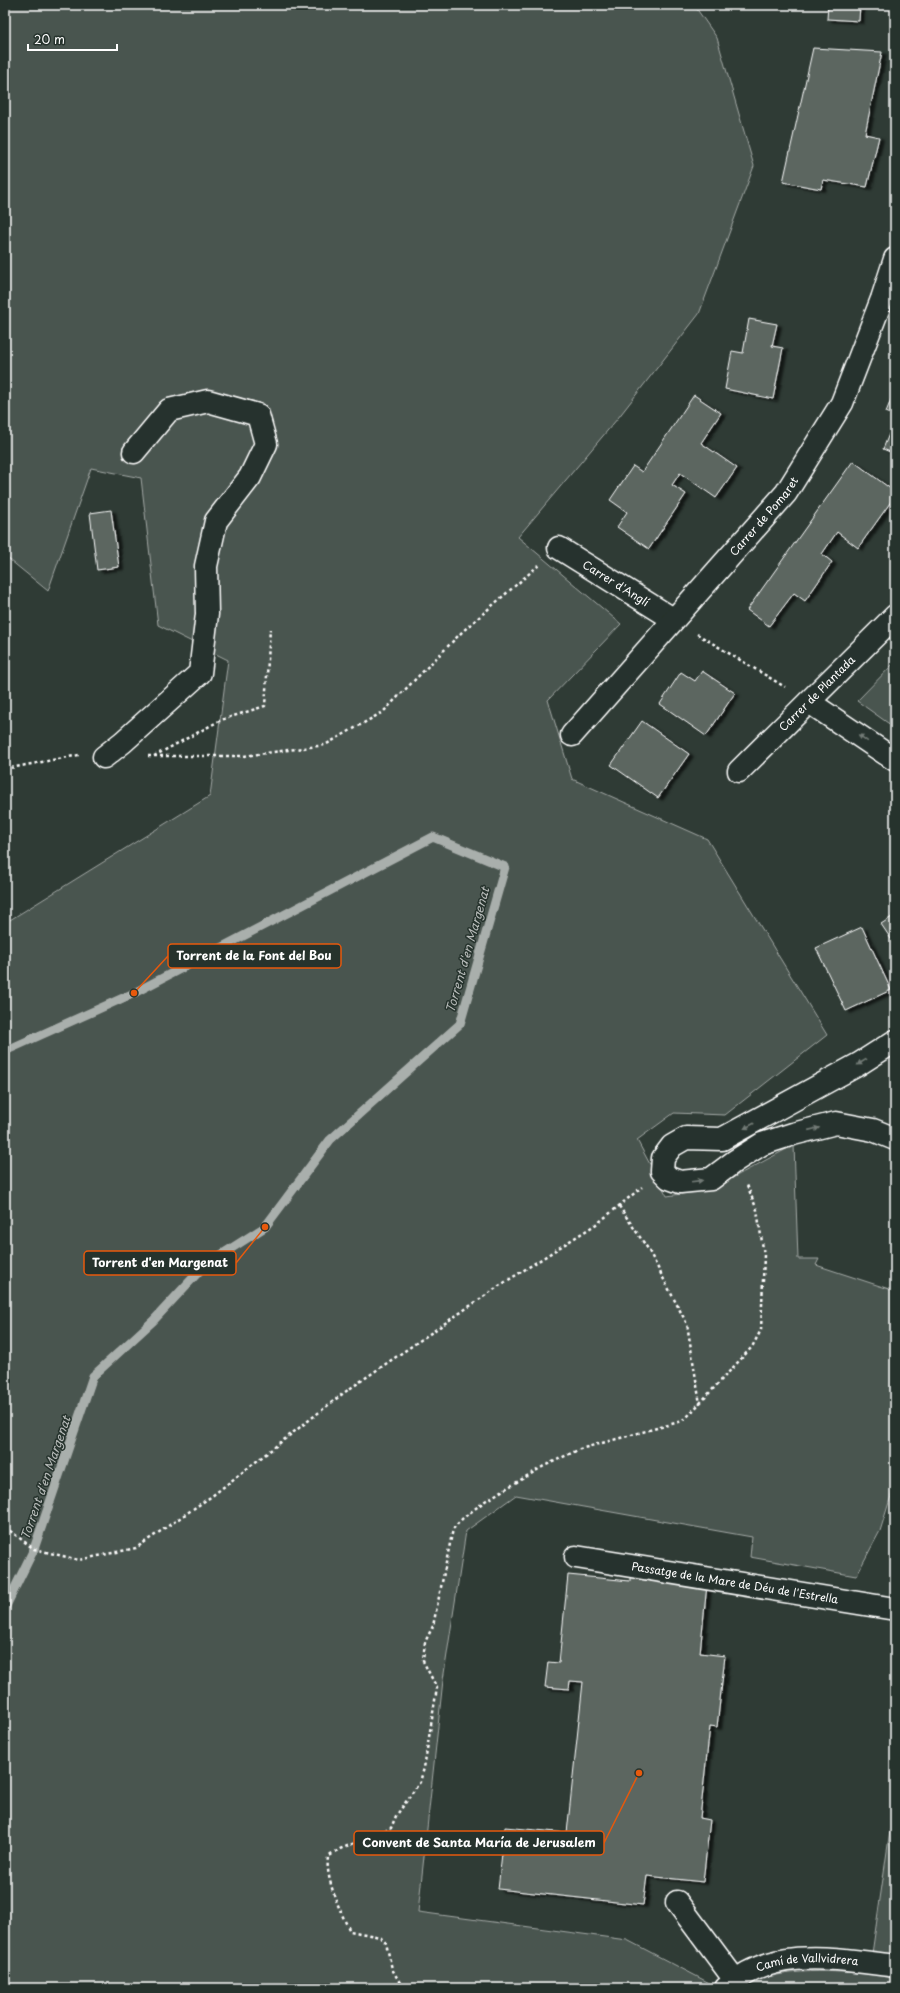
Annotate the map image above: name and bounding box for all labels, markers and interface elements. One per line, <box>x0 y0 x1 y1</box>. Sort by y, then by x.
scale bar <box>28 26 117 52</box>
text: 20 m <box>34 30 65 48</box>
street label: Carrer de Pomaret <box>725 473 802 559</box>
street label: Carrer d'Anglí <box>579 556 653 610</box>
street label: Carrer de Plantada <box>775 651 859 735</box>
one-way arrow <box>857 734 868 742</box>
water label: Torrent d'en Margenat <box>441 883 494 1015</box>
callout: Torrent de la Font del Bou <box>168 944 341 968</box>
text: Torrent de la Font del Bou <box>176 946 332 964</box>
one-way arrow <box>856 1058 868 1065</box>
one-way arrow <box>743 1123 755 1129</box>
one-way arrow <box>808 1125 820 1131</box>
one-way arrow <box>691 1178 703 1184</box>
callout: Torrent d'en Margenat <box>84 1251 236 1275</box>
text: Torrent d'en Margenat <box>92 1253 228 1271</box>
water label: Torrent d'en Margenat <box>15 1411 75 1542</box>
street label: Passatge de la Mare de Déu de l'Estrella <box>630 1557 840 1608</box>
callout: Convent de Santa María de Jerusalem <box>354 1831 604 1855</box>
text: Convent de Santa María de Jerusalem <box>362 1833 596 1851</box>
street label: Camí de Vallvidrera <box>753 1949 860 1976</box>

